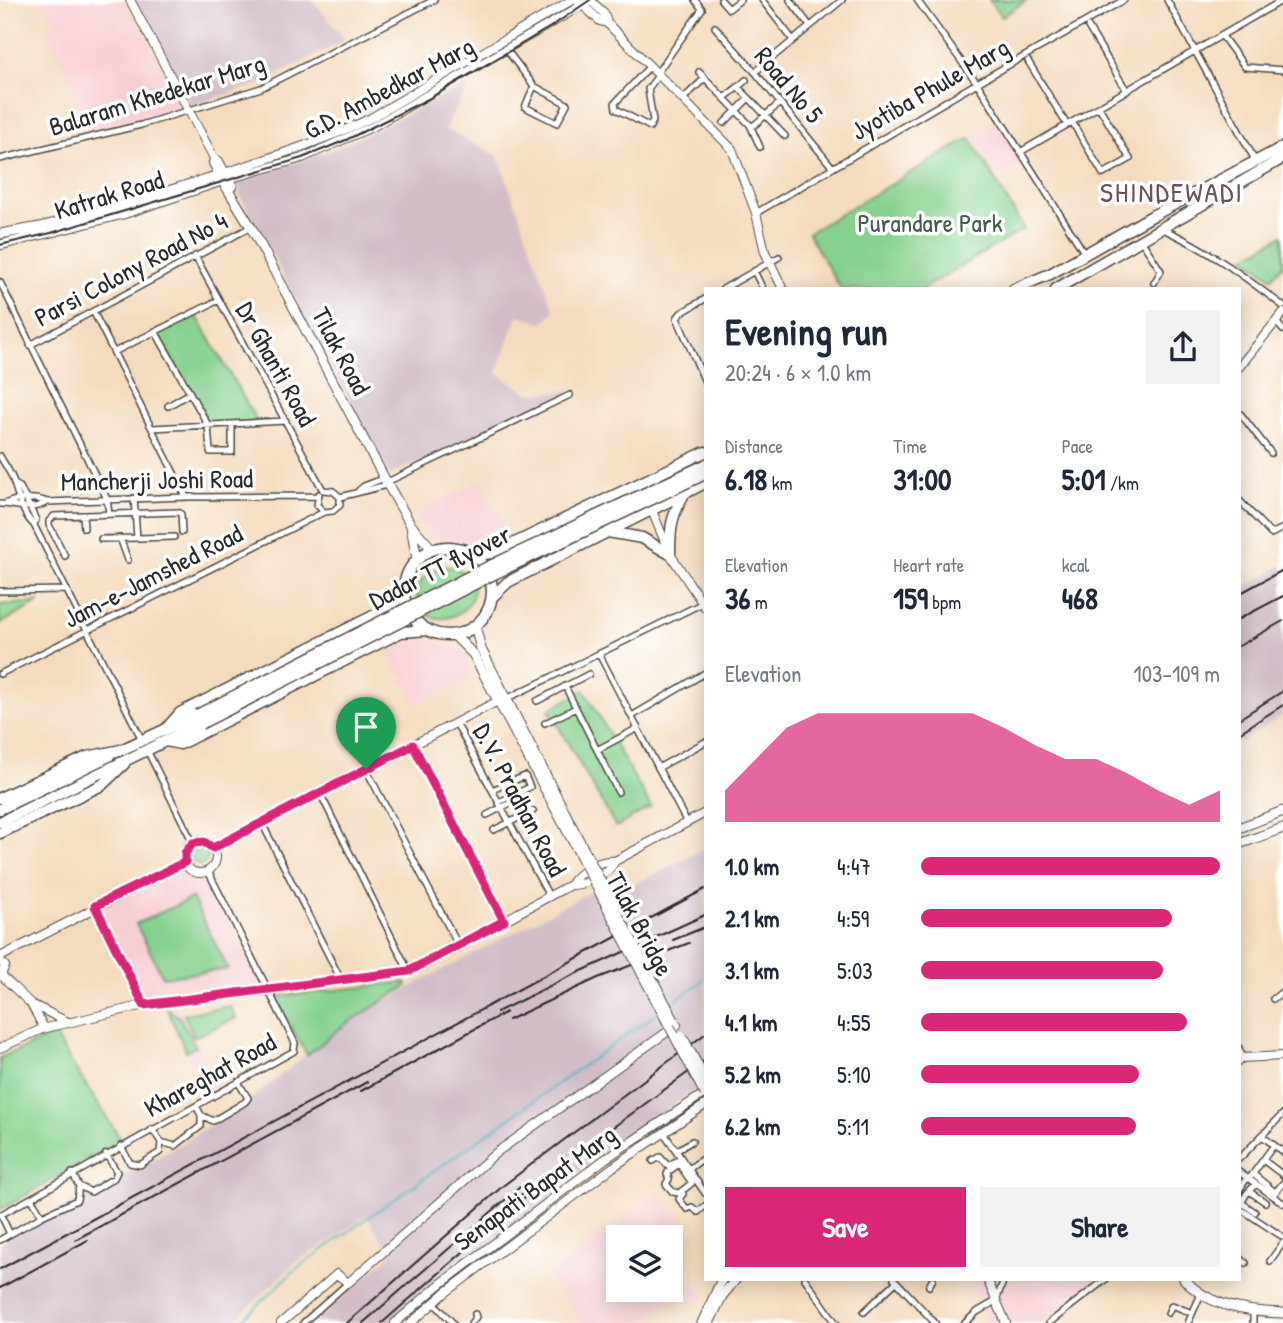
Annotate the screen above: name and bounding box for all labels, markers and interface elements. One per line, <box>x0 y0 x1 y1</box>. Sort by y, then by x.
street label: G.D. Ambedkar Marg <box>298 28 480 147</box>
street label: Jyotiba Phule Marg <box>844 29 1015 148</box>
street label: Road No 5 <box>747 39 832 130</box>
street label: Balaram Khedekar Marg <box>45 45 269 144</box>
street label: Katrak Road <box>50 161 168 228</box>
district label: SHINDEWADI <box>1100 173 1244 211</box>
street label: Parsi Colony Road No 4 <box>28 203 233 334</box>
park label: Purandare Park <box>857 205 1003 240</box>
street label: Dr Ghanti Road <box>228 295 325 432</box>
street label: Tilak Road <box>304 301 379 401</box>
text: Evening run <box>725 305 888 357</box>
button: share <box>1146 310 1220 384</box>
text: 20:24 · 6 × 1.0 km <box>725 357 871 388</box>
text: Distance <box>725 433 783 459</box>
text: Time <box>893 433 927 459</box>
text: Pace <box>1062 433 1093 459</box>
text: 6.18 <box>725 459 767 499</box>
text: 31:00 <box>893 459 952 499</box>
text: 5:01 <box>1062 459 1106 499</box>
street label: Mancherji Joshi Road <box>61 460 253 499</box>
text: km <box>767 470 792 496</box>
text: /km <box>1106 470 1139 496</box>
street label: Jam-e-Jamshed Road <box>57 515 248 636</box>
street label: Dadar TT flyover <box>363 516 517 617</box>
text: Elevation <box>725 552 788 578</box>
text: Heart rate <box>893 552 964 578</box>
text: kcal <box>1062 552 1089 578</box>
text: 36 <box>725 578 750 618</box>
text: 159 <box>893 578 928 618</box>
text: 468 <box>1062 578 1098 618</box>
text: m <box>750 589 768 615</box>
text: bpm <box>928 589 961 615</box>
text: Elevation <box>725 658 801 689</box>
text: 103–109 m <box>1133 658 1220 689</box>
pin <box>336 697 396 769</box>
icon: arrive <box>347 708 385 746</box>
street label: D.V. Pradhan Road <box>465 717 575 882</box>
text: 1.0 km <box>725 851 779 882</box>
text: 4:47 <box>837 851 871 882</box>
street label: Tilak Bridge <box>598 866 682 982</box>
text: 2.1 km <box>725 903 780 934</box>
text: 4:59 <box>837 903 869 934</box>
text: 3.1 km <box>725 955 779 986</box>
text: 5:03 <box>837 955 873 986</box>
text: 4.1 km <box>725 1007 777 1038</box>
text: 4:55 <box>837 1007 870 1038</box>
street label: Khareghat Road <box>138 1024 282 1125</box>
text: 5.2 km <box>725 1059 781 1090</box>
text: 5:10 <box>837 1059 871 1090</box>
text: 6.2 km <box>725 1111 780 1142</box>
text: 5:11 <box>837 1111 869 1142</box>
street label: Senapati Bapat Marg <box>446 1117 623 1259</box>
button: Save <box>725 1187 966 1267</box>
button: Share <box>980 1187 1220 1267</box>
map controls <box>606 1225 683 1302</box>
button: layers <box>606 1225 683 1302</box>

